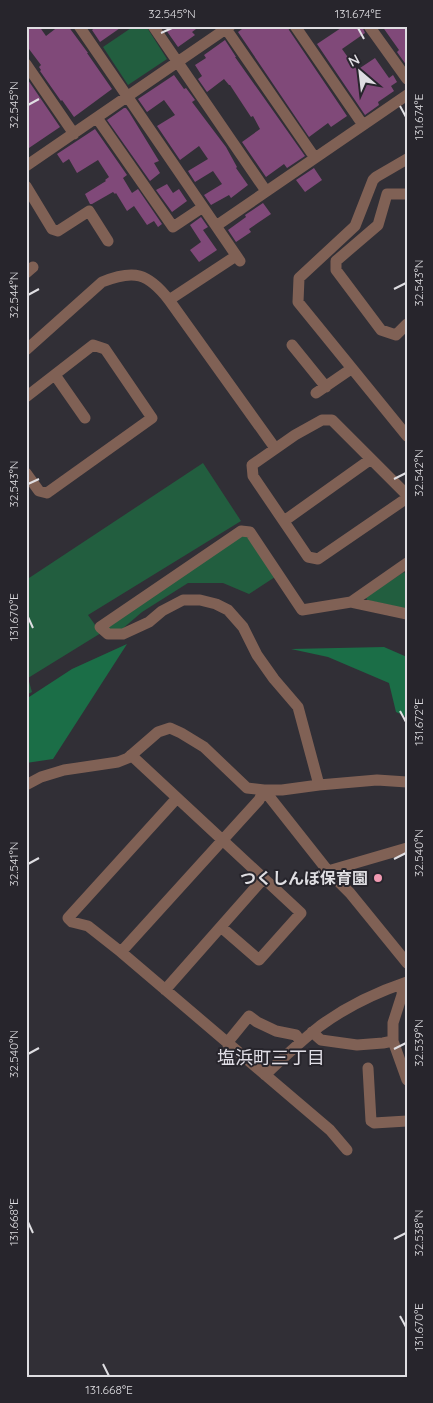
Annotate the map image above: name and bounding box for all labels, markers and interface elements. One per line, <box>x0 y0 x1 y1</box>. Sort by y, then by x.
text: 32.545°N <box>148 6 196 21</box>
text: 131.674°E <box>335 6 381 21</box>
north arrow <box>336 48 386 98</box>
text: N <box>345 50 363 71</box>
text: 32.545°N <box>6 81 21 129</box>
text: 131.674°E <box>411 94 426 140</box>
text: 32.543°N <box>411 260 426 306</box>
text: 32.544°N <box>6 271 21 319</box>
text: 32.542°N <box>411 449 426 497</box>
text: 32.543°N <box>6 461 21 507</box>
text: 131.670°E <box>6 593 21 641</box>
text: 131.672°E <box>411 698 426 746</box>
text: 32.540°N <box>411 829 426 877</box>
text: 32.541°N <box>6 841 21 887</box>
place label: つくしんぼ保育園 <box>240 868 368 888</box>
marker: つくしんぼ保育園 <box>372 872 384 884</box>
text: 32.539°N <box>411 1019 426 1067</box>
text: 32.540°N <box>6 1030 21 1078</box>
district label: 塩浜町三丁目 <box>217 1046 325 1069</box>
text: 131.668°E <box>6 1198 21 1246</box>
text: 32.538°N <box>411 1209 426 1257</box>
text: 131.670°E <box>411 1303 426 1351</box>
text: 131.668°E <box>85 1382 133 1397</box>

